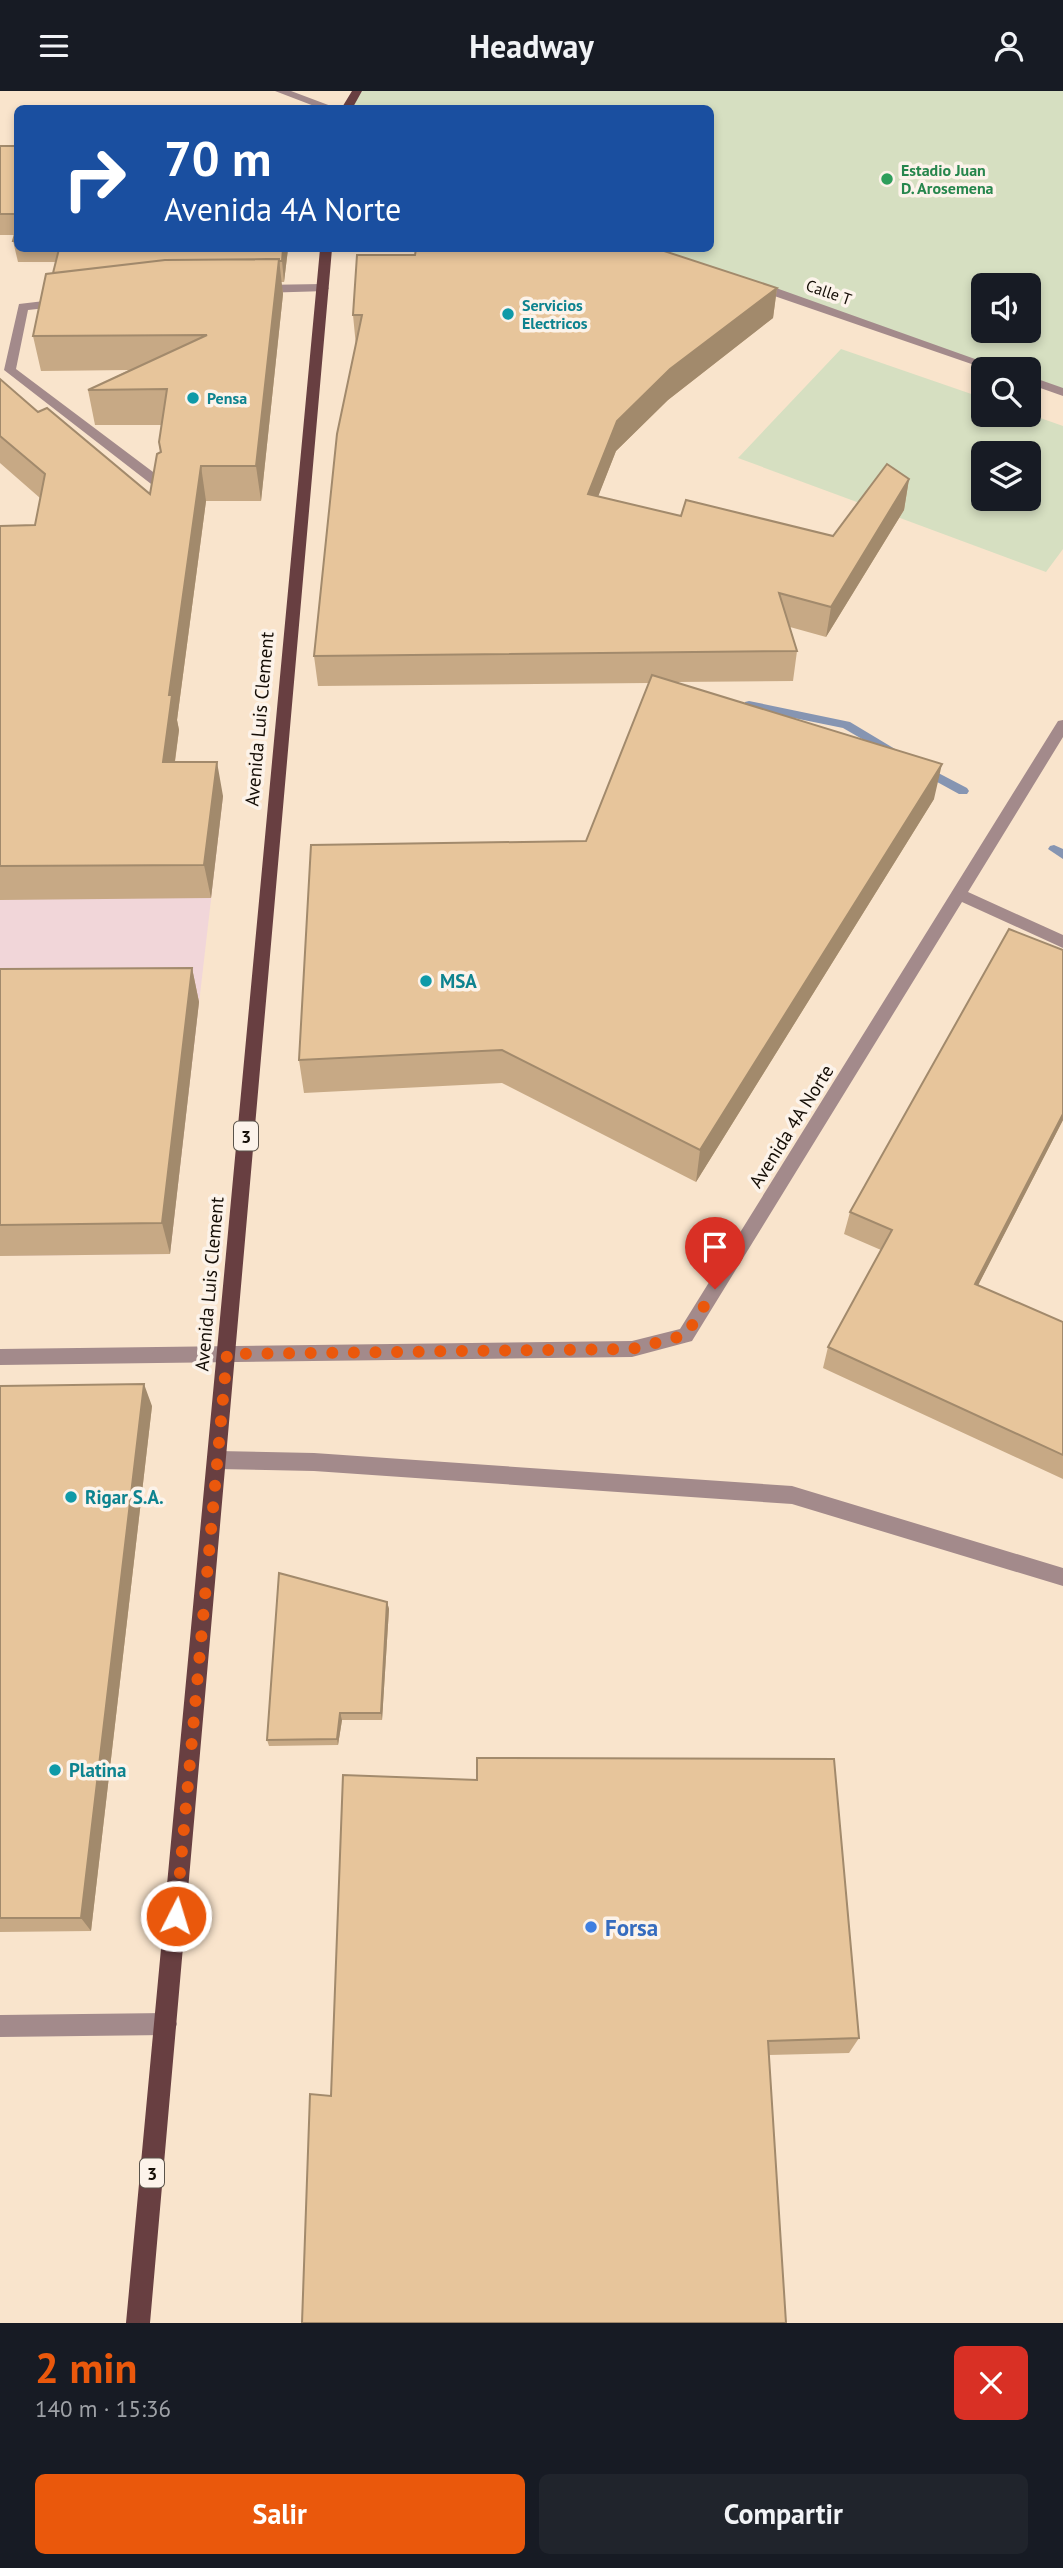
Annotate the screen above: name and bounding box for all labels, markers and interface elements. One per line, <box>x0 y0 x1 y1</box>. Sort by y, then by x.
text: Headway <box>469 25 594 67</box>
icon: menu <box>35 27 73 65</box>
icon: person <box>990 27 1028 65</box>
text: 70 m <box>164 126 271 190</box>
icon: right <box>49 133 140 224</box>
place label: Estadio Juan D. Arosemena <box>901 160 994 198</box>
marker: Estadio Juan D. Arosemena <box>879 171 895 187</box>
text: Avenida 4A Norte <box>164 188 401 230</box>
map controls <box>971 273 1041 511</box>
button: sound <box>971 273 1041 343</box>
street label: Calle T <box>804 275 855 309</box>
place label: Servicios Electricos <box>522 295 588 333</box>
marker: Servicios Electricos <box>500 306 516 322</box>
button: search <box>971 357 1041 427</box>
place label: Pensa <box>207 388 247 408</box>
marker: Pensa <box>185 390 201 406</box>
button: layers <box>971 441 1041 511</box>
street label: Avenida Luis Clement <box>239 630 279 807</box>
place label: MSA <box>440 969 477 993</box>
marker: MSA <box>418 973 434 989</box>
street label: Avenida 4A Norte <box>743 1060 839 1192</box>
road number: 3 <box>234 1121 258 1151</box>
street label: Avenida Luis Clement <box>189 1195 229 1372</box>
pin <box>685 1217 745 1289</box>
icon: arrive <box>696 1228 734 1266</box>
place label: Rigar S.A. <box>85 1485 164 1509</box>
marker: Rigar S.A. <box>63 1489 79 1505</box>
place label: Platina <box>69 1758 126 1782</box>
marker: Platina <box>47 1762 63 1778</box>
position arrow <box>139 1879 213 1953</box>
place label: Forsa <box>605 1913 658 1942</box>
marker: Forsa <box>583 1919 599 1935</box>
road number: 3 <box>140 2159 164 2187</box>
text: 2 min <box>35 2340 137 2395</box>
button: close <box>954 2346 1028 2420</box>
text: 140 m · 15:36 <box>35 2394 171 2423</box>
button: Salir <box>35 2474 525 2554</box>
button: Compartir <box>539 2474 1028 2554</box>

